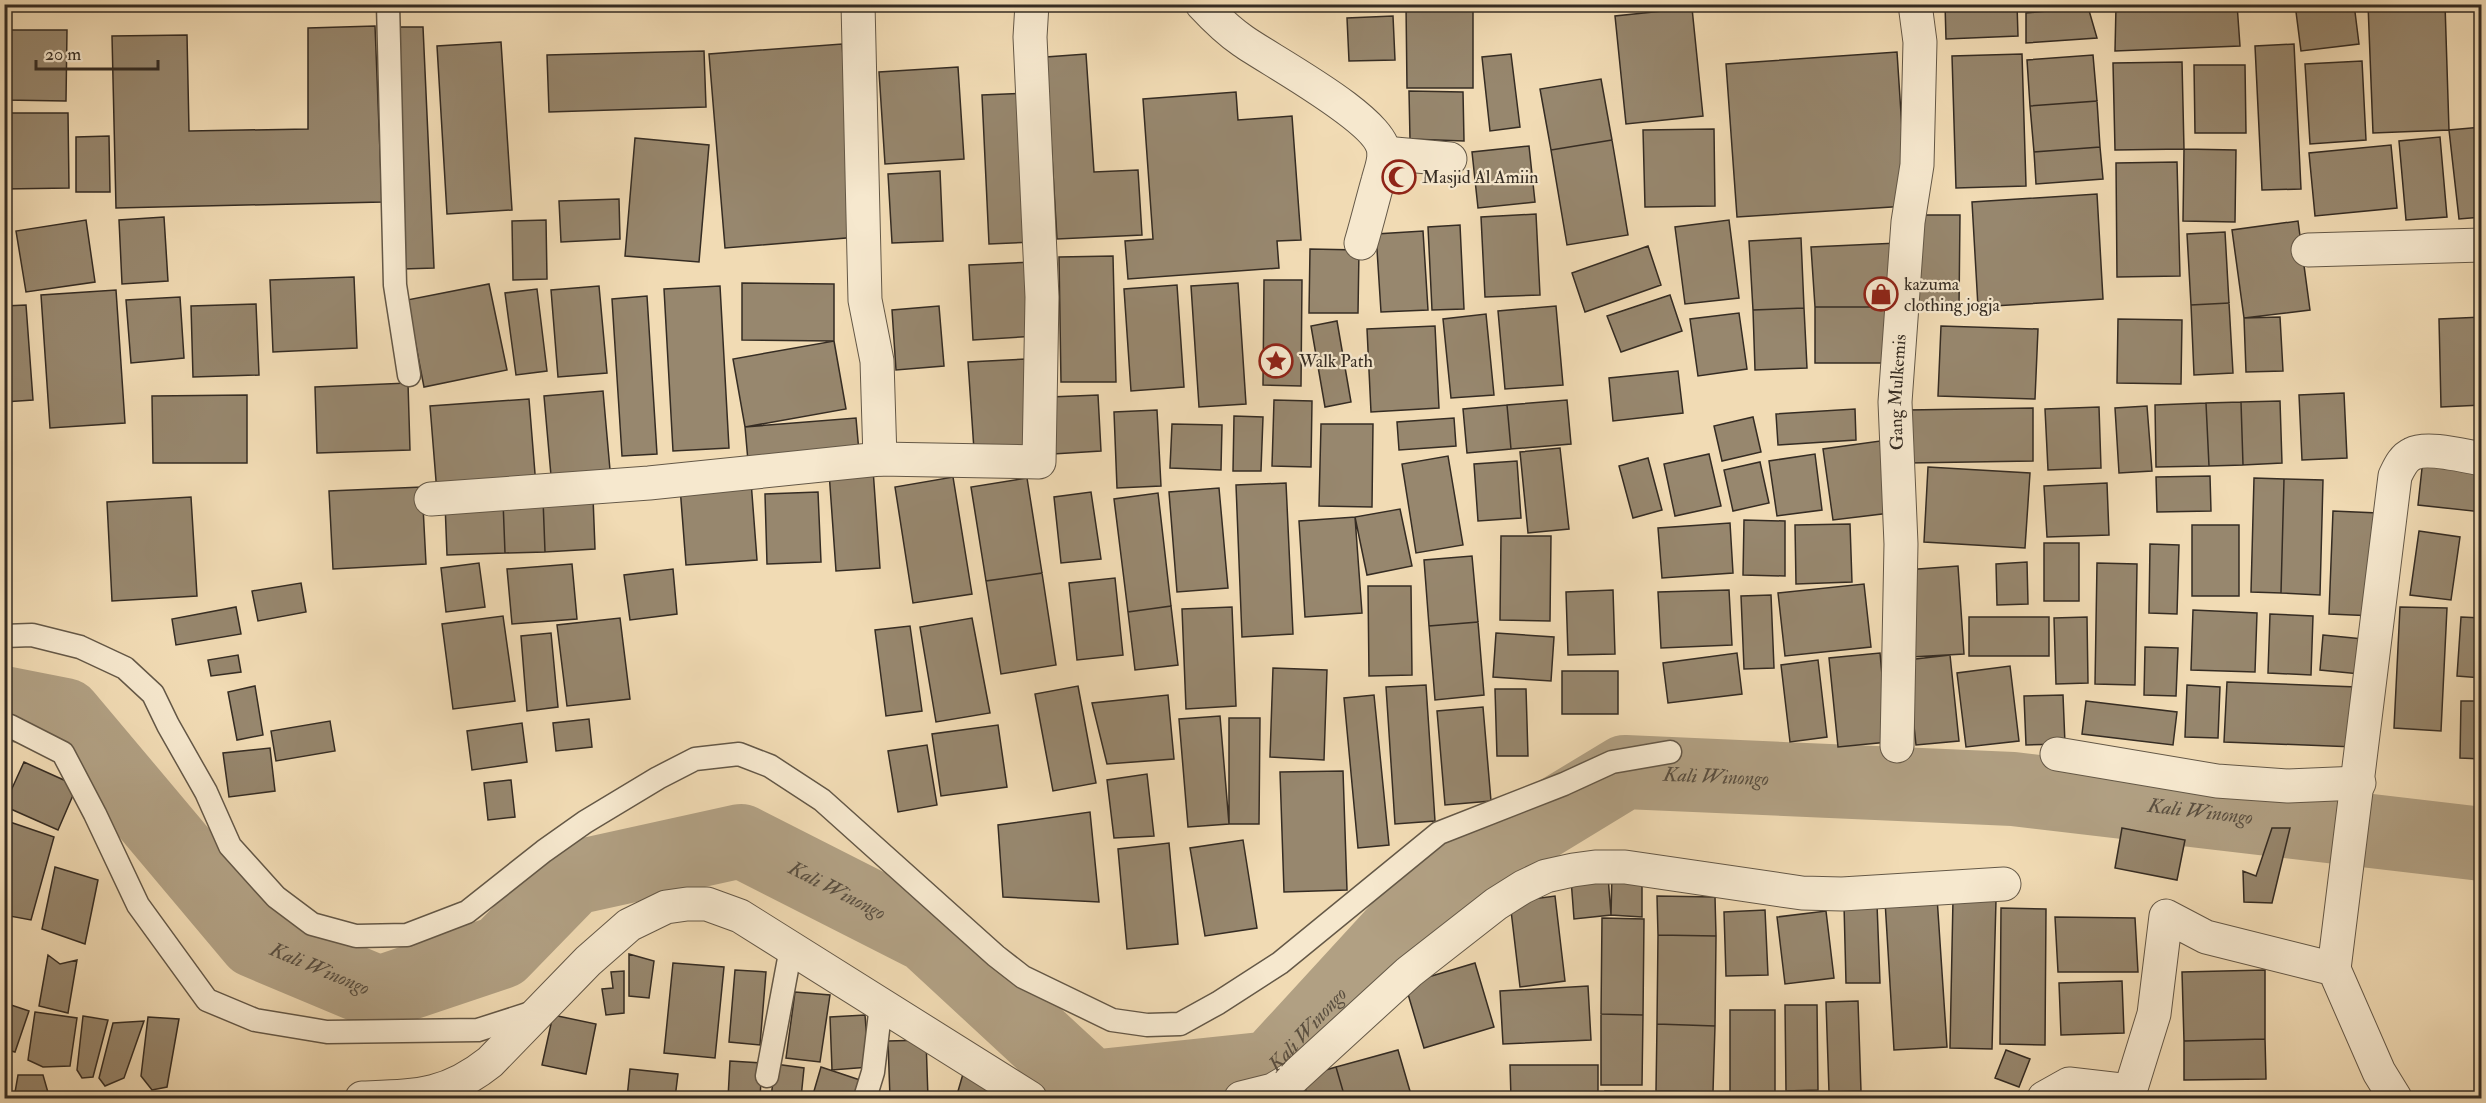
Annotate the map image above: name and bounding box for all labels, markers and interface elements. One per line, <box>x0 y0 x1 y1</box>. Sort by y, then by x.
scale bar <box>36 33 158 71</box>
text: 20 m <box>45 43 81 66</box>
mosque icon: Masjid Al Amiin <box>1381 159 1417 195</box>
place label: Masjid Al Amiin <box>1422 166 1539 189</box>
place label: kazuma clothing jogja <box>1904 273 2000 317</box>
shop icon: kazuma clothing jogja <box>1863 276 1899 312</box>
street label: Gang Mulkemis <box>1884 333 1912 451</box>
place icon: Walk Path <box>1258 343 1294 379</box>
place label: Walk Path <box>1298 350 1373 373</box>
water label: Kali Winongo <box>1662 762 1769 791</box>
water label: Kali Winongo <box>2145 793 2254 830</box>
water label: Kali Winongo <box>784 855 890 926</box>
water label: Kali Winongo <box>265 936 373 1001</box>
water label: Kali Winongo <box>1262 982 1352 1077</box>

